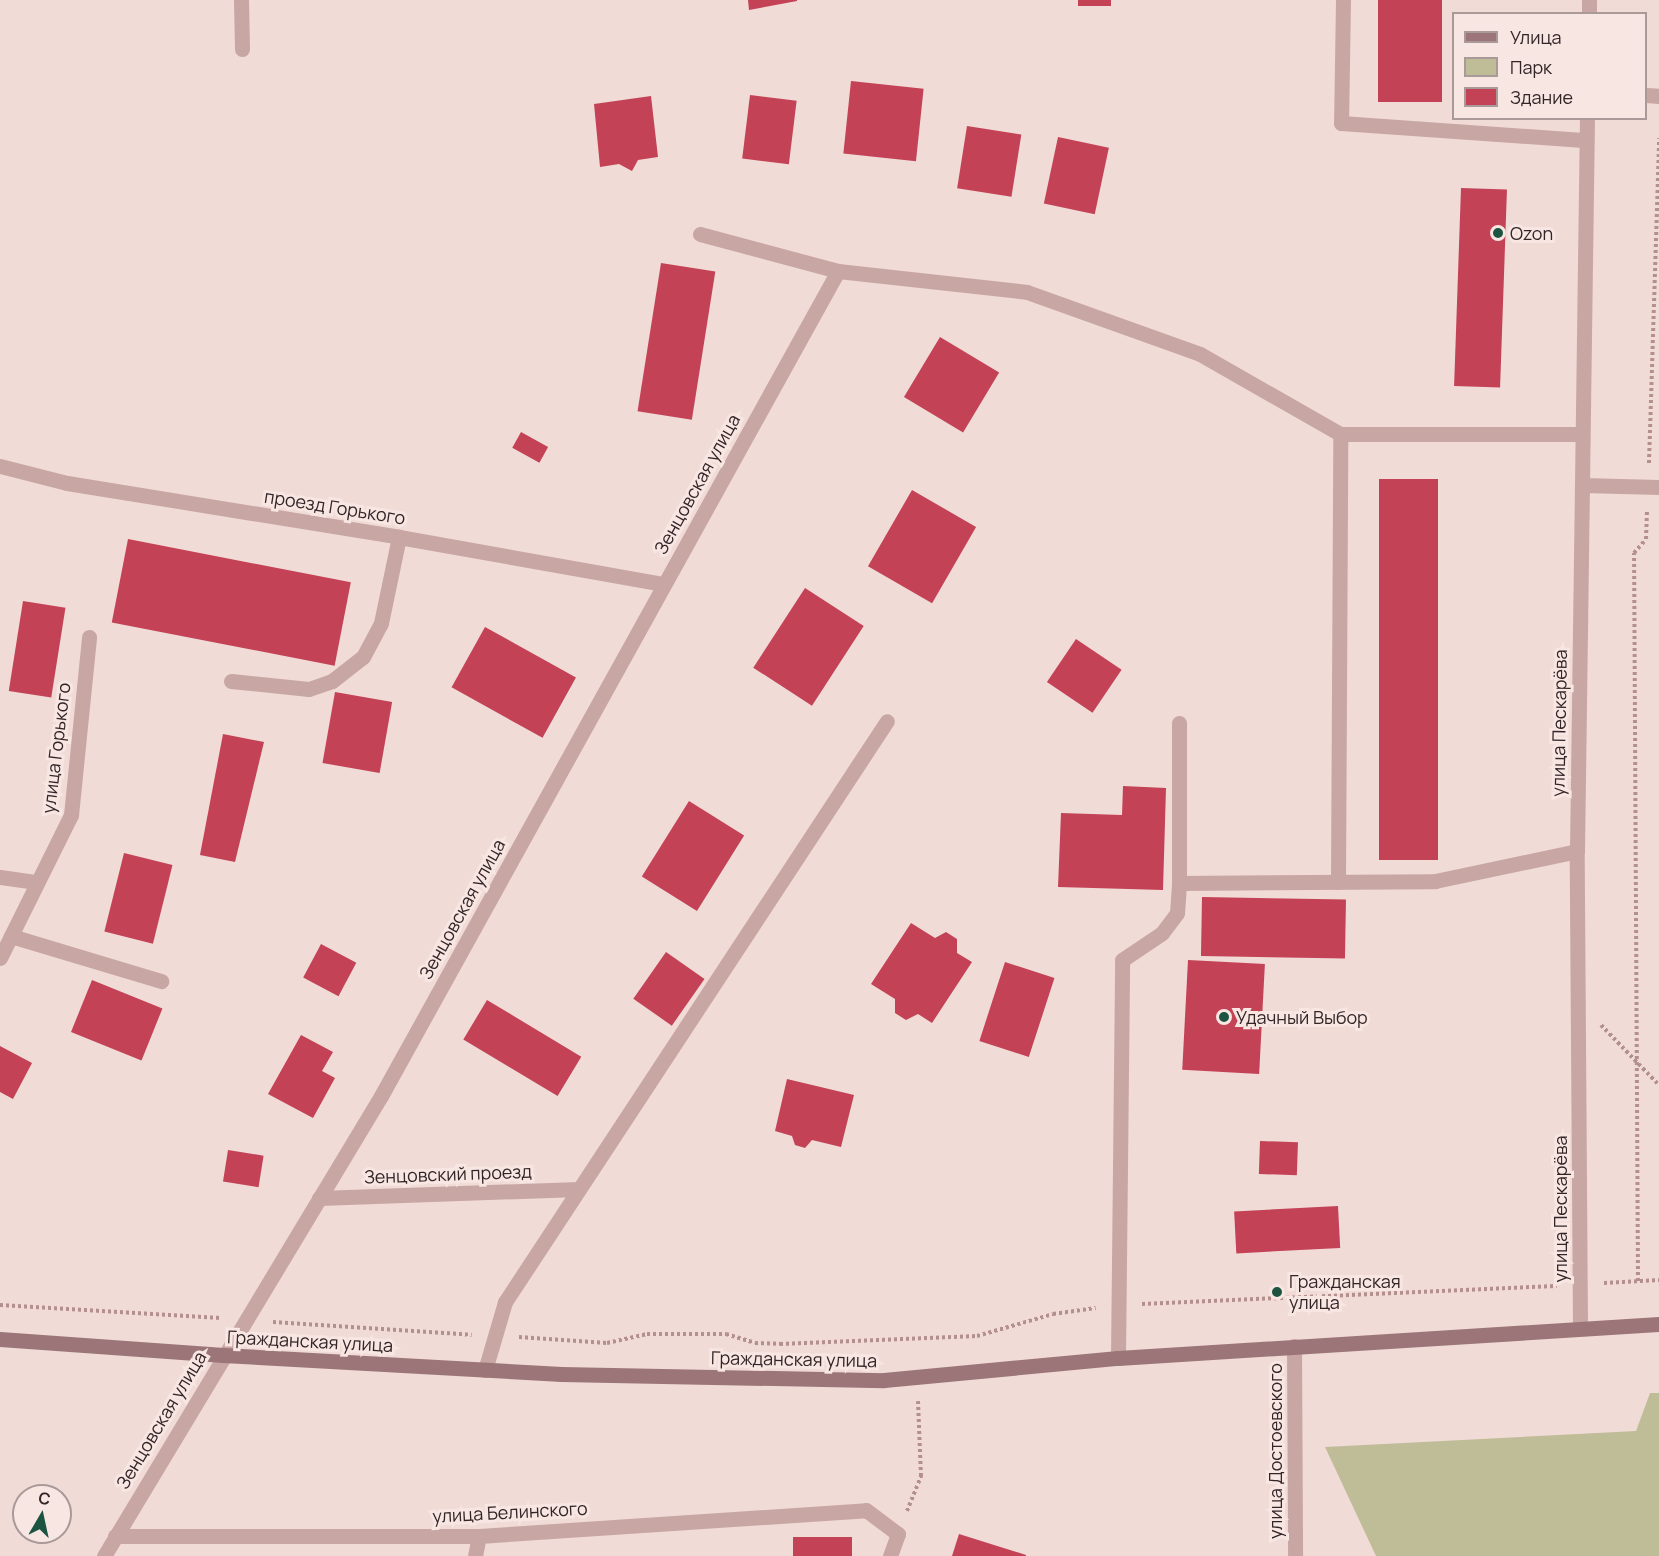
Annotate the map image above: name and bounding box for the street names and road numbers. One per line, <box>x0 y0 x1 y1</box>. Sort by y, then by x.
street label: Зенцовская улица <box>650 410 744 558</box>
street label: проезд Горького <box>263 485 407 529</box>
street label: улица Пескарёва <box>1547 649 1571 797</box>
street label: улица Горького <box>37 681 75 815</box>
street label: Зенцовская улица <box>415 835 509 983</box>
street label: улица Пескарёва <box>1549 1135 1571 1283</box>
street label: Зенцовский проезд <box>364 1160 532 1188</box>
street label: Гражданская улица <box>226 1326 394 1356</box>
street label: Зенцовская улица <box>111 1347 211 1493</box>
street label: Гражданская улица <box>711 1347 877 1371</box>
street label: улица Достоевского <box>1264 1363 1286 1539</box>
street label: улица Белинского <box>432 1497 588 1527</box>

